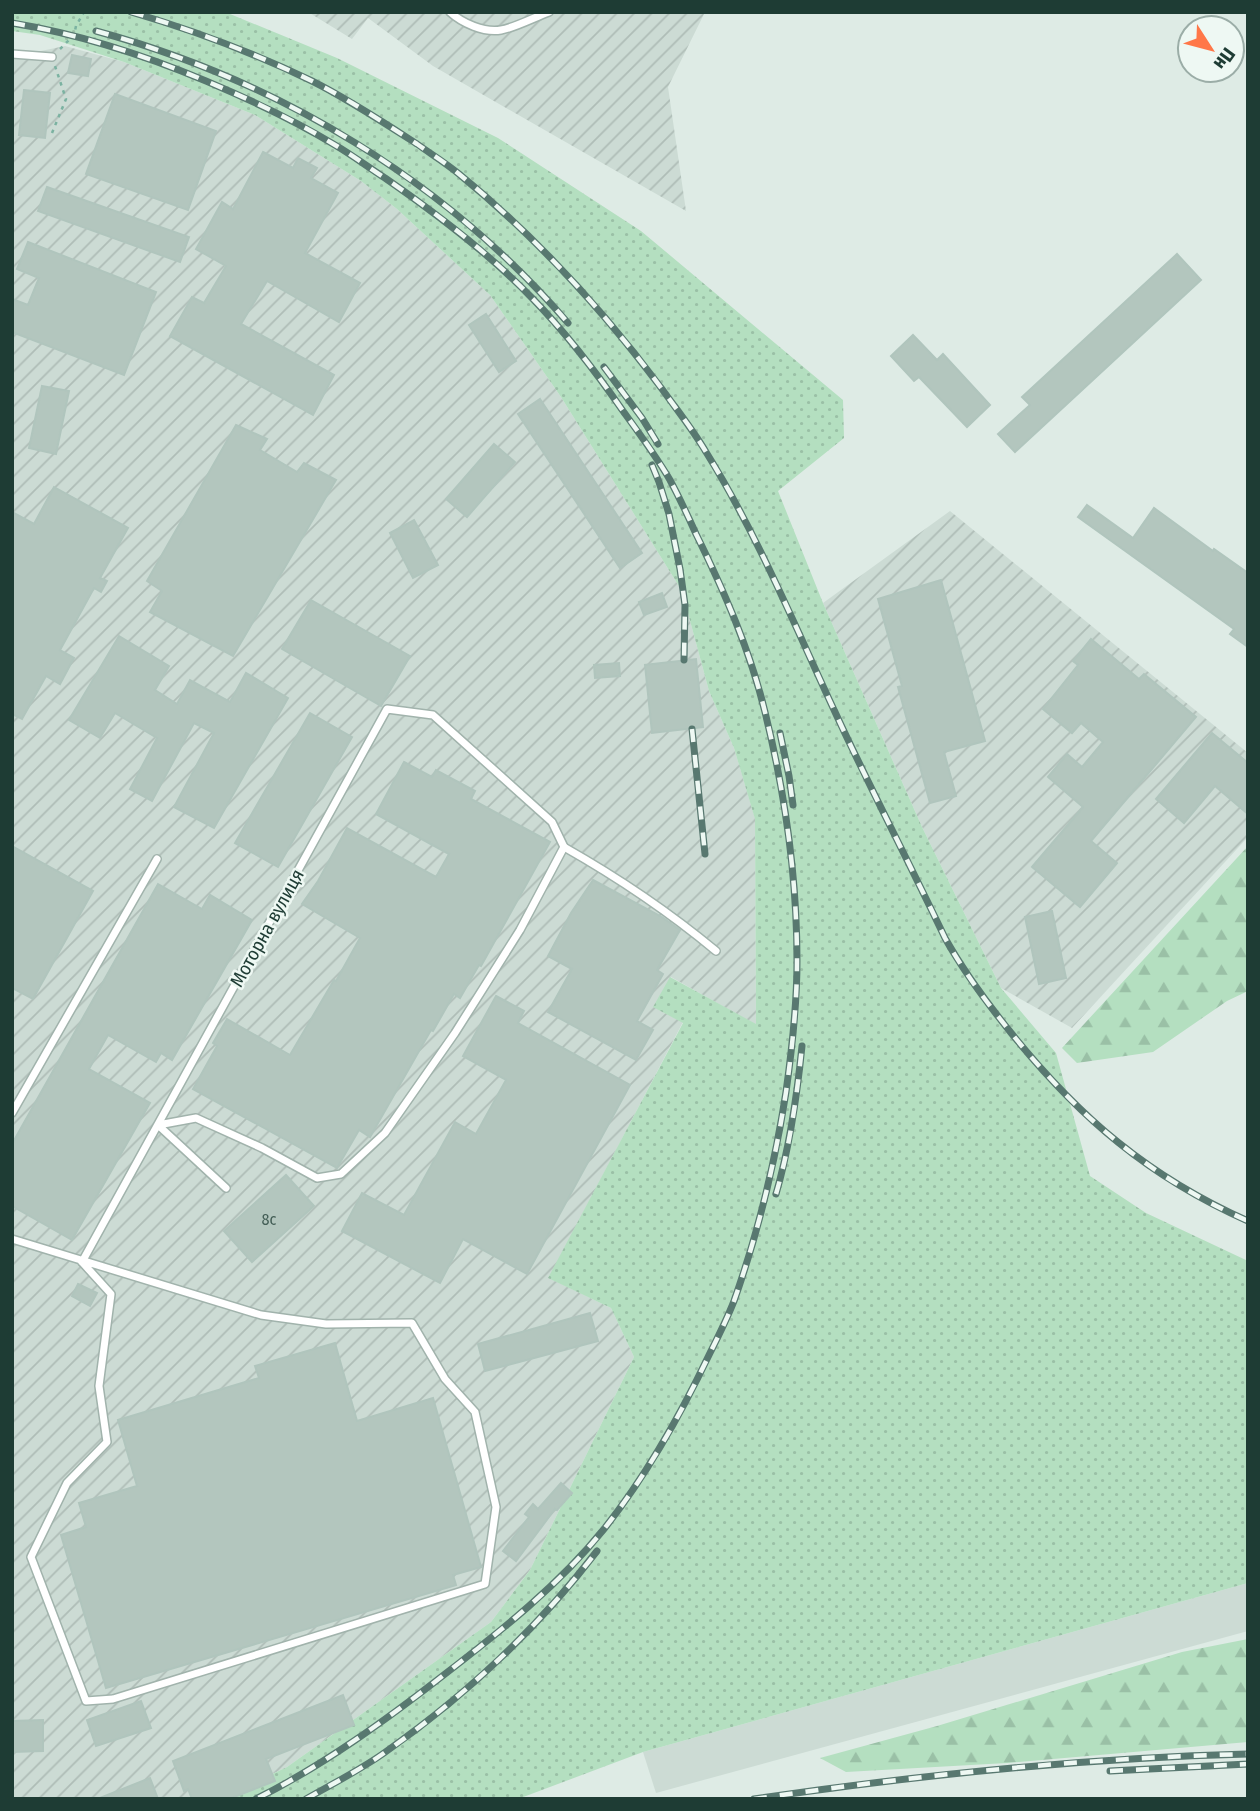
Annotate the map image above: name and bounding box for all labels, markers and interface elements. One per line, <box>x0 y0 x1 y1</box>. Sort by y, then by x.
north arrow <box>1176 14 1246 84</box>
text: Пн <box>1209 43 1240 74</box>
street label: Моторна вулиця <box>225 865 309 991</box>
house number: 8с <box>262 1210 277 1229</box>

